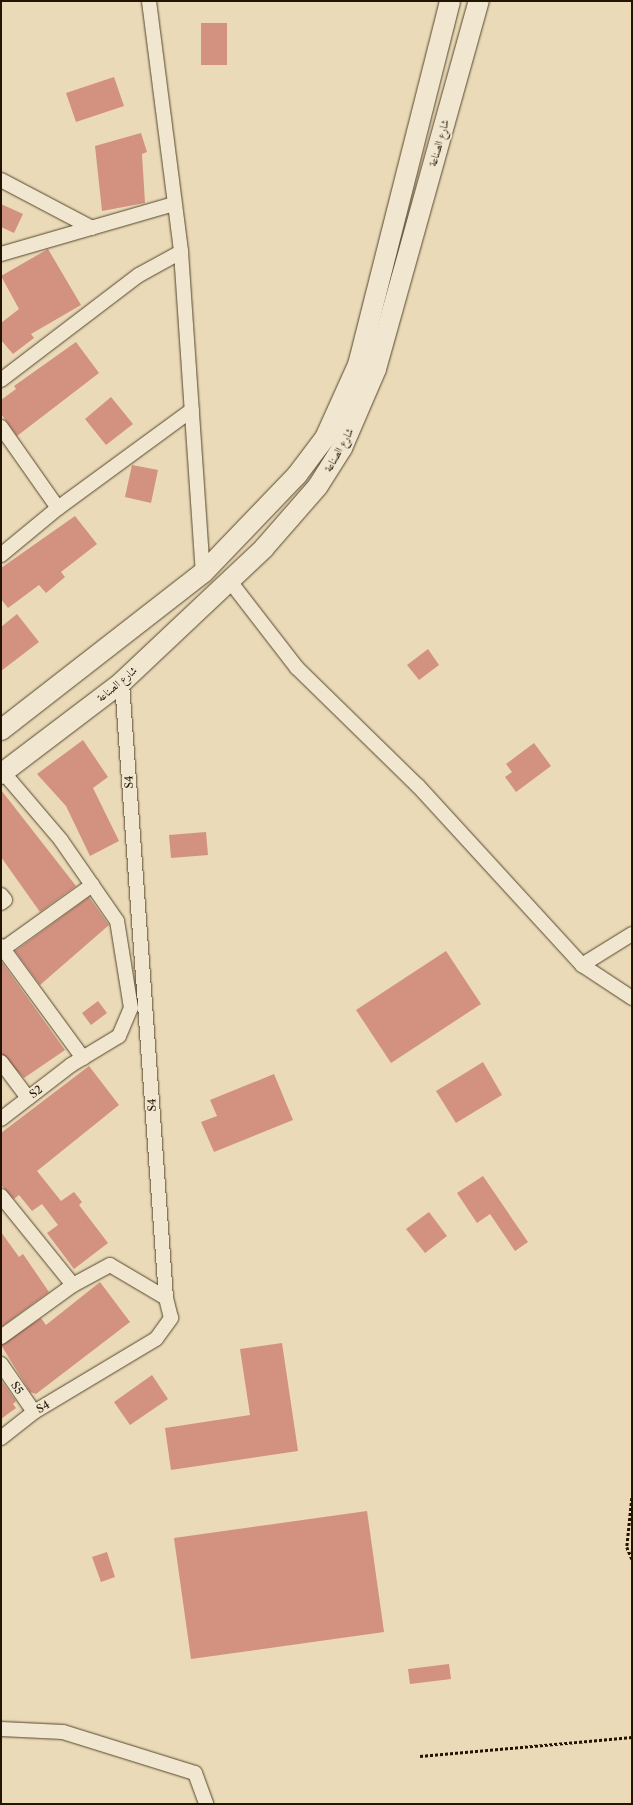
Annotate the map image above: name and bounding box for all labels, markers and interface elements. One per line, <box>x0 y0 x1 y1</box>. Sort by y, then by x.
street label: شارع الصناعة <box>426 118 452 168</box>
street label: شارع الصناعة <box>322 426 356 474</box>
street label: شارع الصناعة <box>94 664 140 704</box>
street label: S4 <box>122 775 136 789</box>
street label: S2 <box>27 1083 45 1101</box>
street label: S4 <box>145 1098 159 1112</box>
street label: S5 <box>8 1379 26 1397</box>
street label: S4 <box>34 1398 52 1416</box>

